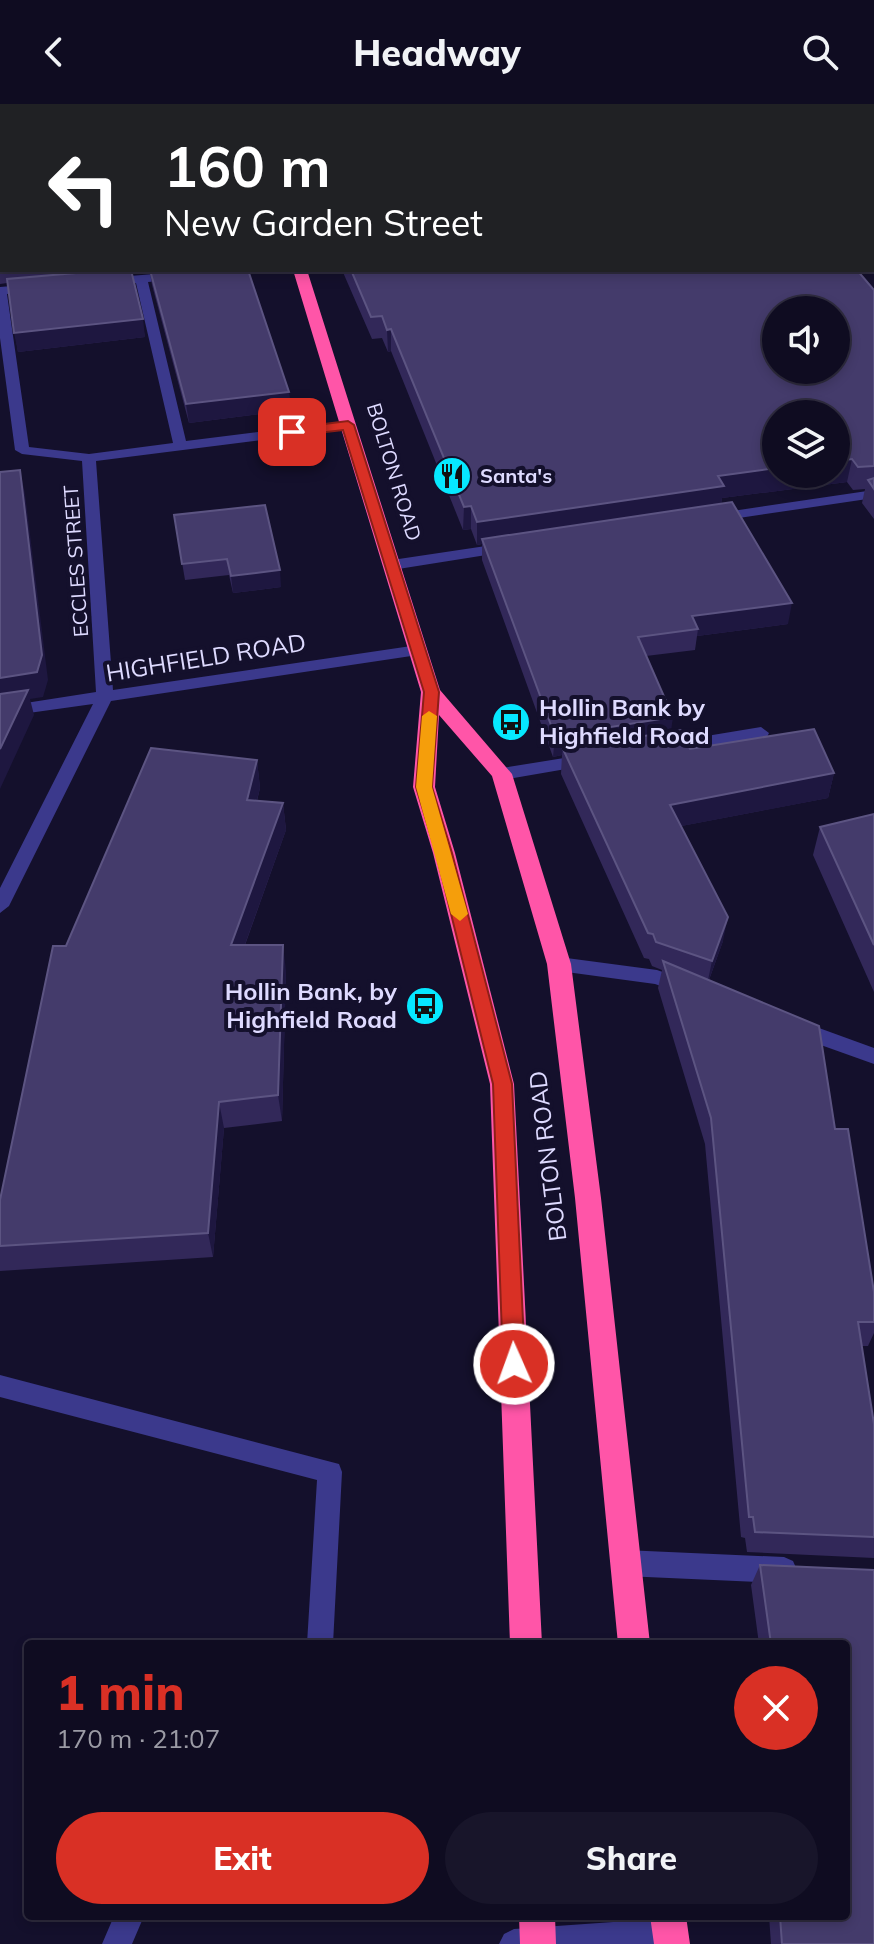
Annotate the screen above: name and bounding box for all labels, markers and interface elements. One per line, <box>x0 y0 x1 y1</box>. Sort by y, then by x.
icon: back <box>32 30 76 74</box>
text: Headway <box>353 30 521 75</box>
icon: search <box>798 30 842 74</box>
text: 160 m <box>164 131 331 201</box>
icon: left <box>32 136 136 240</box>
text: New Garden Street <box>164 200 483 245</box>
map controls <box>762 296 850 488</box>
button: sound <box>762 296 850 384</box>
pin <box>258 398 326 466</box>
street label: BOLTON ROAD <box>362 400 427 544</box>
button: layers <box>762 400 850 488</box>
icon: arrive <box>270 410 314 454</box>
restaurant icon: Santa's <box>431 455 473 497</box>
place label: Santa's <box>480 463 552 488</box>
street label: ECCLES STREET <box>58 484 93 638</box>
street label: HIGHFIELD ROAD <box>104 626 308 688</box>
place label: Hollin Bank by Highfield Road <box>539 692 710 750</box>
bus stop icon: Hollin Bank by Highfield Road <box>490 701 532 743</box>
place label: Hollin Bank, by Highfield Road <box>225 976 398 1034</box>
bus stop icon: Hollin Bank, by Highfield Road <box>404 985 446 1027</box>
street label: BOLTON ROAD <box>522 1069 572 1243</box>
position arrow <box>472 1322 556 1406</box>
text: 1 min <box>56 1662 185 1722</box>
button: close <box>734 1666 818 1750</box>
text: 170 m · 21:07 <box>56 1722 220 1755</box>
button: Exit <box>56 1812 429 1904</box>
button: Share <box>445 1812 818 1904</box>

